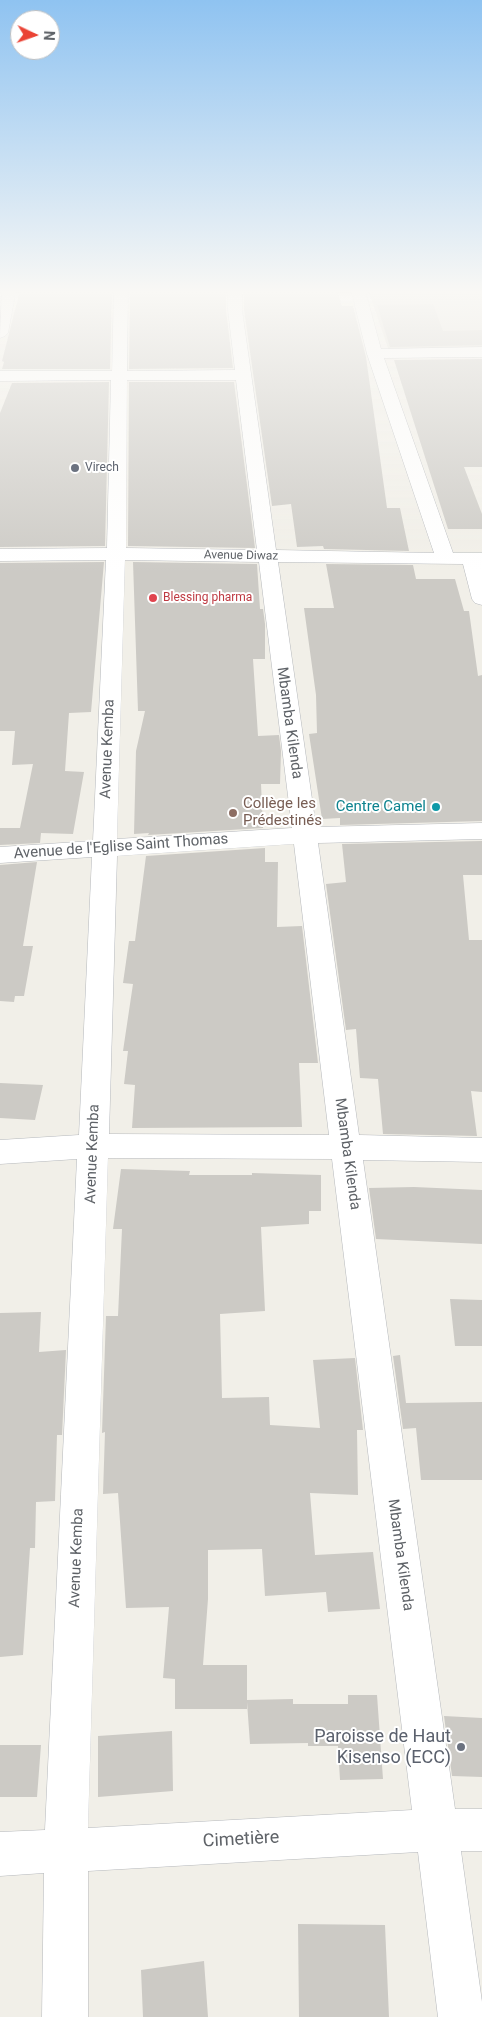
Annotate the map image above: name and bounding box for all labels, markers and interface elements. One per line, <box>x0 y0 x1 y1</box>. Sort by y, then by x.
north arrow <box>10 10 60 60</box>
text: N <box>41 30 57 41</box>
place label: Virech <box>85 461 119 475</box>
marker: Virech <box>69 462 81 474</box>
street label: Avenue Diwaz <box>204 548 278 564</box>
place label: Blessing pharma <box>163 591 252 605</box>
marker: Blessing pharma <box>147 592 159 604</box>
street label: Mbamba Kilenda <box>272 666 306 780</box>
street label: Avenue Kemba <box>97 699 119 799</box>
place label: Collège les Prédestinés <box>243 795 322 830</box>
place label: Centre Camel <box>336 798 426 816</box>
marker: Centre Camel <box>430 801 442 813</box>
marker: Collège les Prédestinés <box>227 807 239 819</box>
street label: Avenue de l'Eglise Saint Thomas <box>13 831 229 863</box>
street label: Mbamba Kilenda <box>330 1097 364 1211</box>
street label: Avenue Kemba <box>82 1104 104 1204</box>
street label: Mbamba Kilenda <box>383 1498 417 1612</box>
street label: Avenue Kemba <box>66 1508 88 1608</box>
place label: Paroisse de Haut Kisenso (ECC) <box>314 1726 451 1768</box>
marker: Paroisse de Haut Kisenso (ECC) <box>455 1741 467 1753</box>
street label: Cimetière <box>202 1827 280 1853</box>

